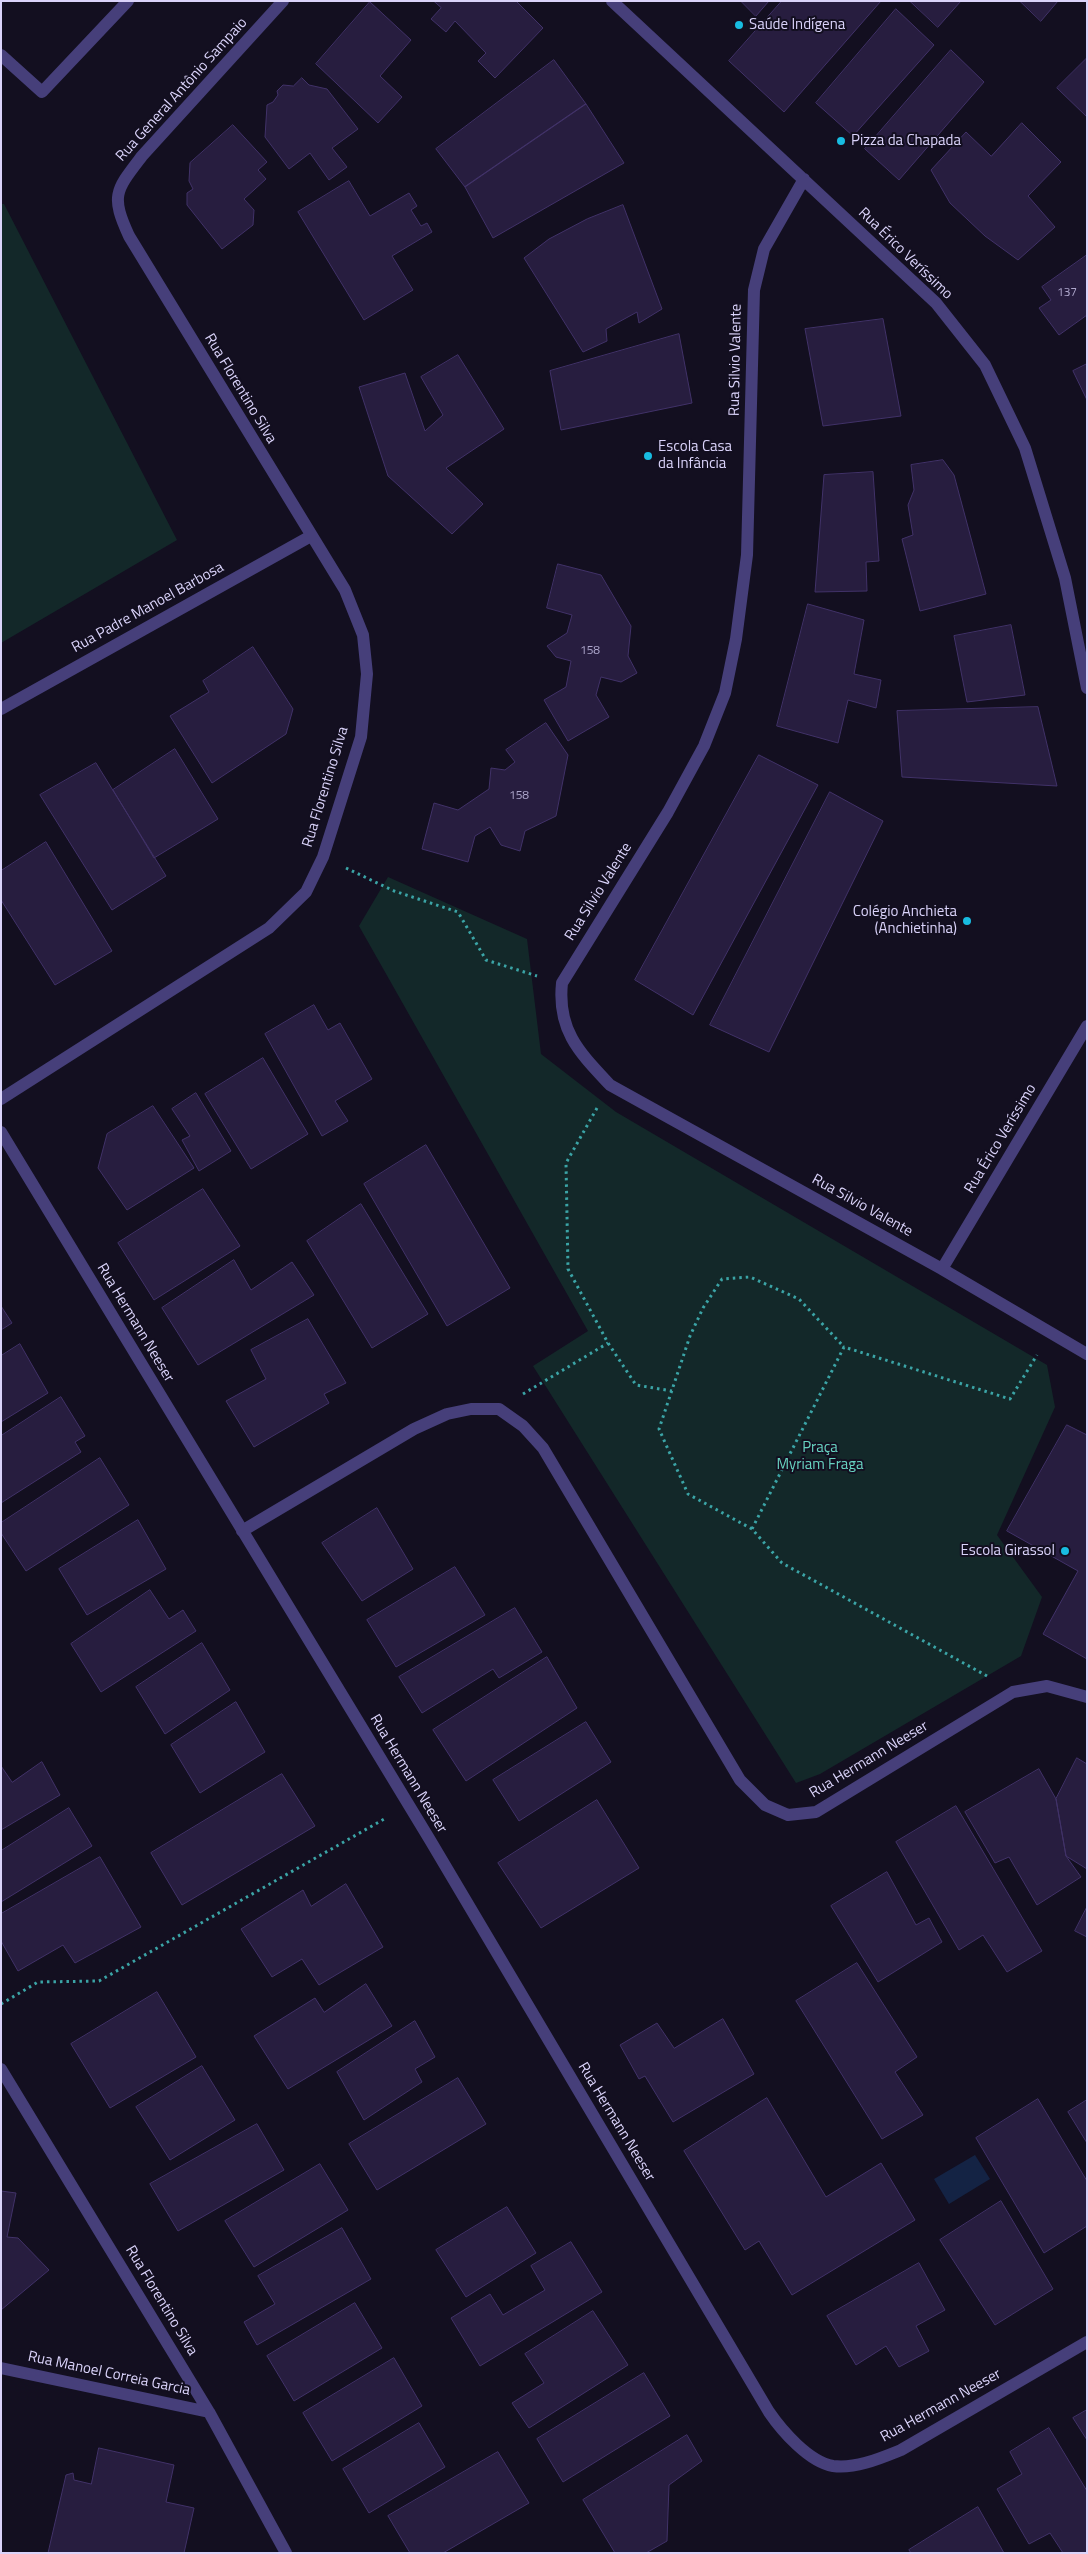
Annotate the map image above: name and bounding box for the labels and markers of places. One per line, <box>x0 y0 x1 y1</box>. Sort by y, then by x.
place label: Saúde Indígena <box>749 16 845 34</box>
marker: Saúde Indígena <box>733 19 745 31</box>
place label: Pizza da Chapada <box>851 132 961 150</box>
marker: Pizza da Chapada <box>835 135 847 147</box>
place label: Escola Casa da Infância <box>658 438 732 473</box>
marker: Escola Casa da Infância <box>642 450 654 462</box>
place label: Colégio Anchieta (Anchietinha) <box>853 903 957 938</box>
marker: Colégio Anchieta (Anchietinha) <box>961 915 973 927</box>
place label: Escola Girassol <box>961 1542 1055 1560</box>
marker: Escola Girassol <box>1059 1545 1071 1557</box>

